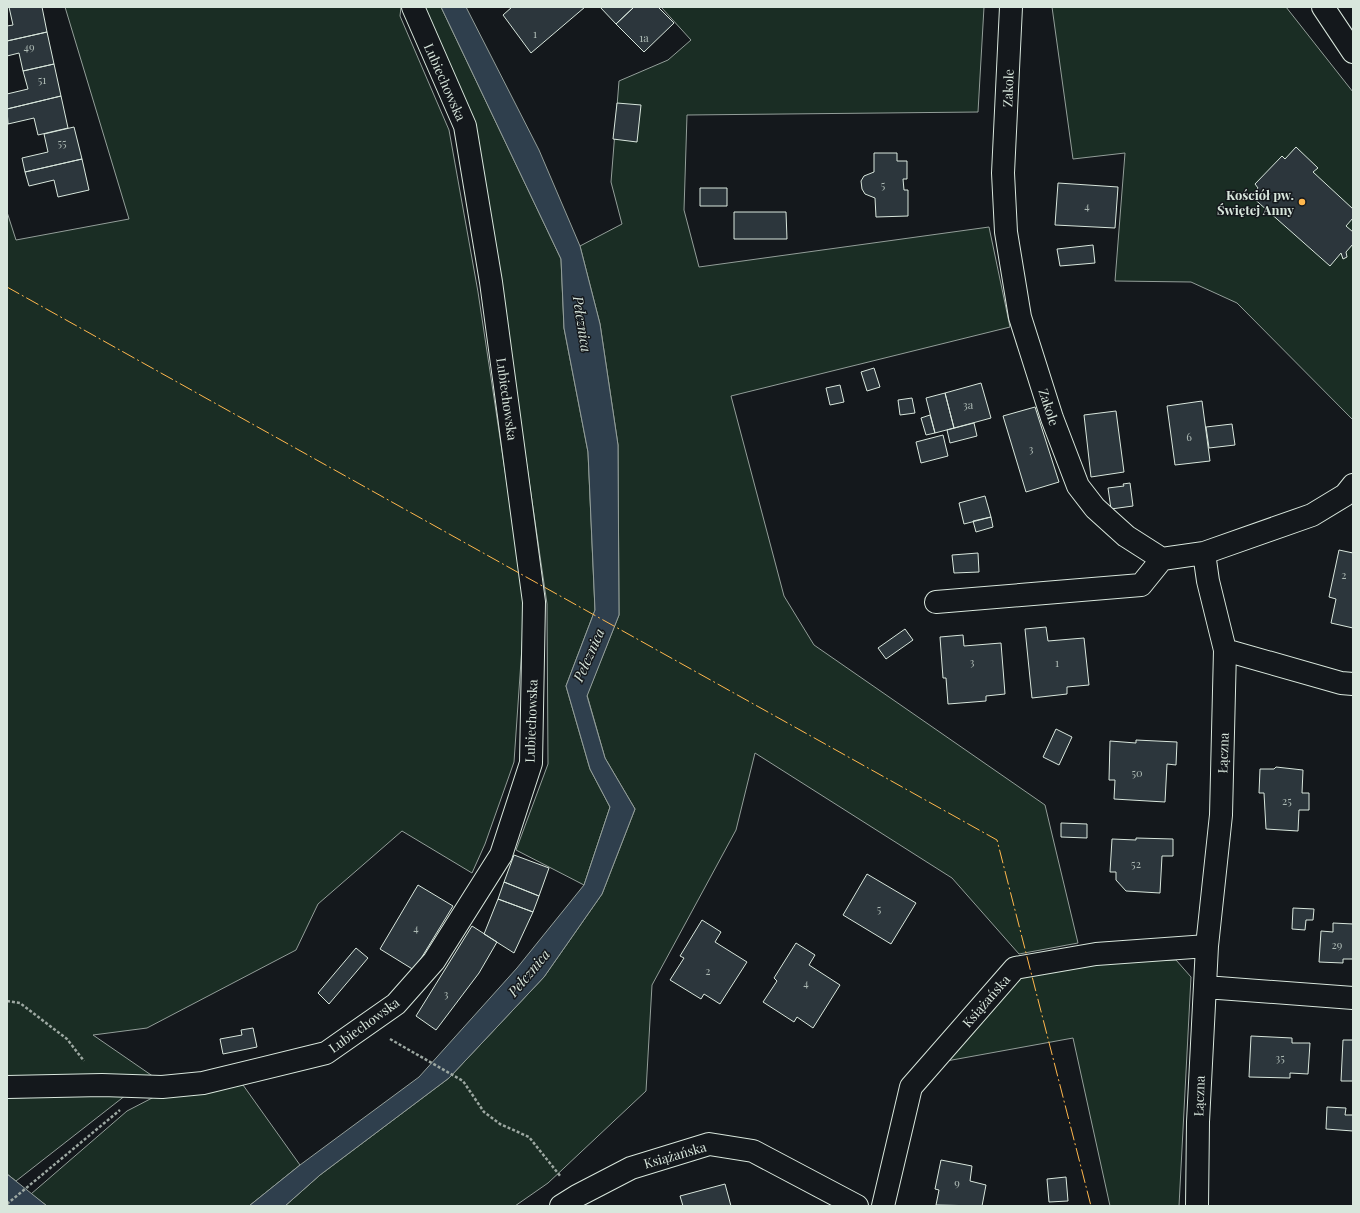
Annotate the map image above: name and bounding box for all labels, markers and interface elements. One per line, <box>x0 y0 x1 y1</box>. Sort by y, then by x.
house number: 1 <box>533 26 537 41</box>
house number: 1a <box>639 30 649 45</box>
house number: 49 <box>23 39 35 54</box>
street label: Lubiechowska <box>421 40 470 124</box>
street label: Zakole <box>998 68 1017 107</box>
house number: 51 <box>38 72 46 87</box>
house number: 55 <box>57 135 67 150</box>
house number: 5 <box>881 177 886 192</box>
place label: Kościół pw. Świętej Anny <box>1217 186 1294 218</box>
marker: Kościół pw. Świętej Anny <box>1297 197 1307 207</box>
house number: 4 <box>1084 198 1090 213</box>
water label: Pełcznica <box>569 294 596 353</box>
street label: Lubiechowska <box>493 357 522 442</box>
street label: Zakole <box>1035 386 1064 428</box>
house number: 3a <box>963 397 974 412</box>
house number: 6 <box>1186 429 1192 444</box>
house number: 3 <box>1029 441 1034 456</box>
house number: 2 <box>1341 567 1347 582</box>
water label: Pełcznica <box>568 625 609 685</box>
house number: 3 <box>970 654 975 669</box>
house number: 1 <box>1055 655 1059 670</box>
street label: Lubiechowska <box>521 679 540 763</box>
street label: Łączna <box>1213 732 1232 774</box>
house number: 50 <box>1131 765 1143 780</box>
house number: 25 <box>1282 793 1292 808</box>
house number: 52 <box>1131 856 1141 871</box>
house number: 5 <box>877 901 882 916</box>
house number: 4 <box>413 920 419 935</box>
house number: 29 <box>1332 937 1343 952</box>
water label: Pełcznica <box>503 945 554 1001</box>
house number: 2 <box>705 963 711 978</box>
street label: Książańska <box>958 970 1013 1031</box>
house number: 4 <box>803 975 809 990</box>
house number: 3 <box>444 986 449 1001</box>
street label: Lubiechowska <box>325 993 403 1056</box>
house number: 35 <box>1275 1050 1285 1065</box>
street label: Łączna <box>1189 1075 1208 1117</box>
street label: Książańska <box>642 1137 709 1172</box>
house number: 9 <box>954 1175 960 1190</box>

